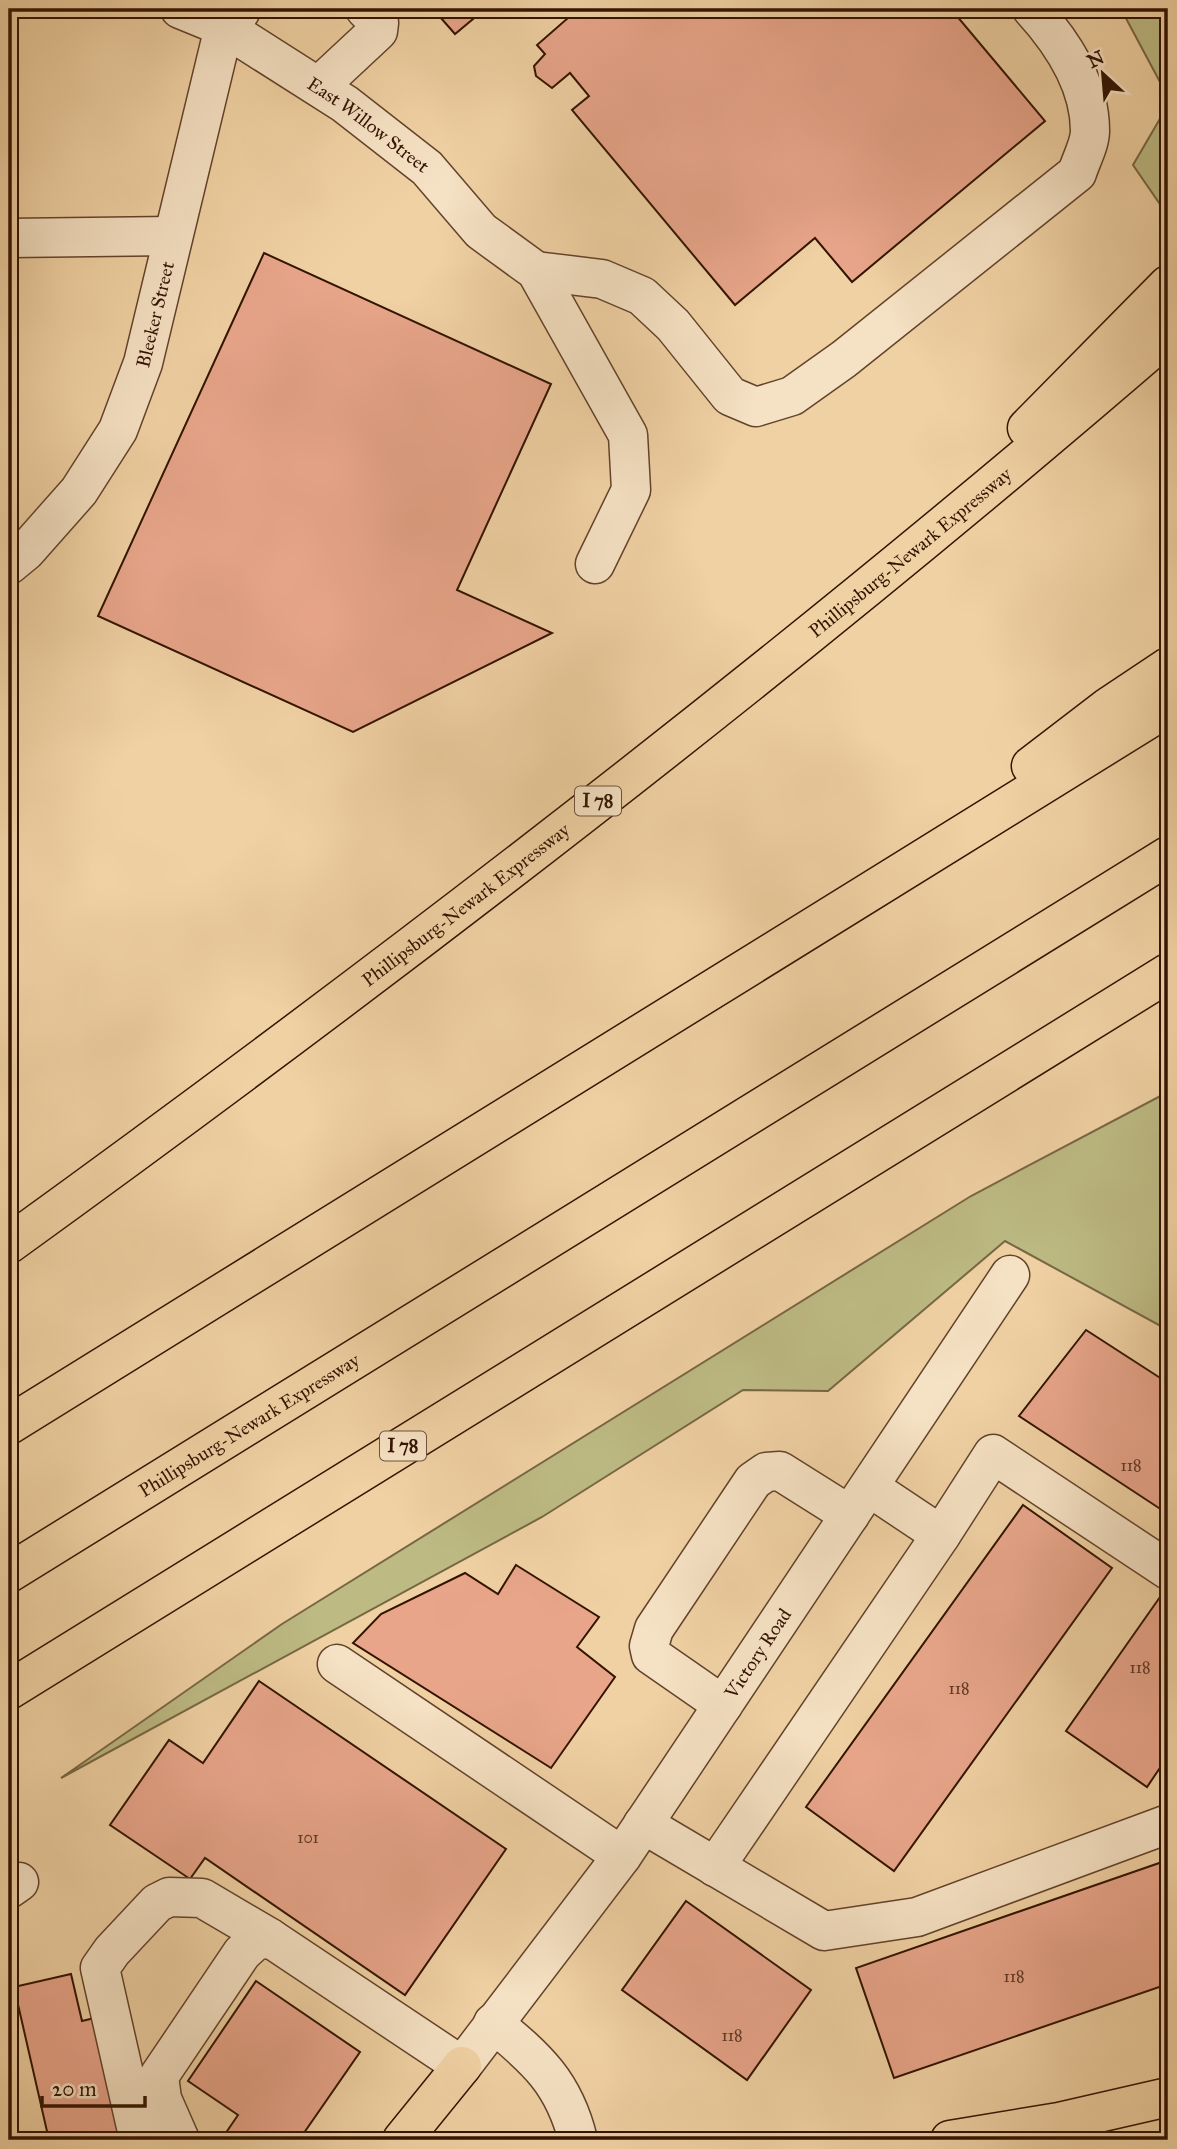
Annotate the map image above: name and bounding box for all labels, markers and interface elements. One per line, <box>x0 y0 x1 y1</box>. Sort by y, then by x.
north arrow <box>1068 38 1138 108</box>
text: N <box>1083 45 1108 73</box>
street label: East Willow Street <box>303 72 434 178</box>
street label: Bleeker Street <box>131 259 179 370</box>
street label: Phillipsburg-Newark Expressway <box>804 462 1017 642</box>
road number: I 78 <box>575 786 621 816</box>
street label: Phillipsburg-Newark Expressway <box>357 817 575 991</box>
street label: Phillipsburg-Newark Expressway <box>135 1348 365 1502</box>
road number: I 78 <box>380 1432 426 1461</box>
house number: 118 <box>1120 1456 1142 1475</box>
street label: Victory Road <box>719 1604 796 1704</box>
house number: 118 <box>1129 1658 1151 1677</box>
house number: 118 <box>948 1679 970 1698</box>
house number: 101 <box>297 1828 319 1847</box>
house number: 118 <box>1003 1967 1025 1986</box>
house number: 118 <box>721 2026 743 2045</box>
scale bar <box>42 2065 145 2109</box>
text: 20 m <box>52 2076 97 2102</box>

